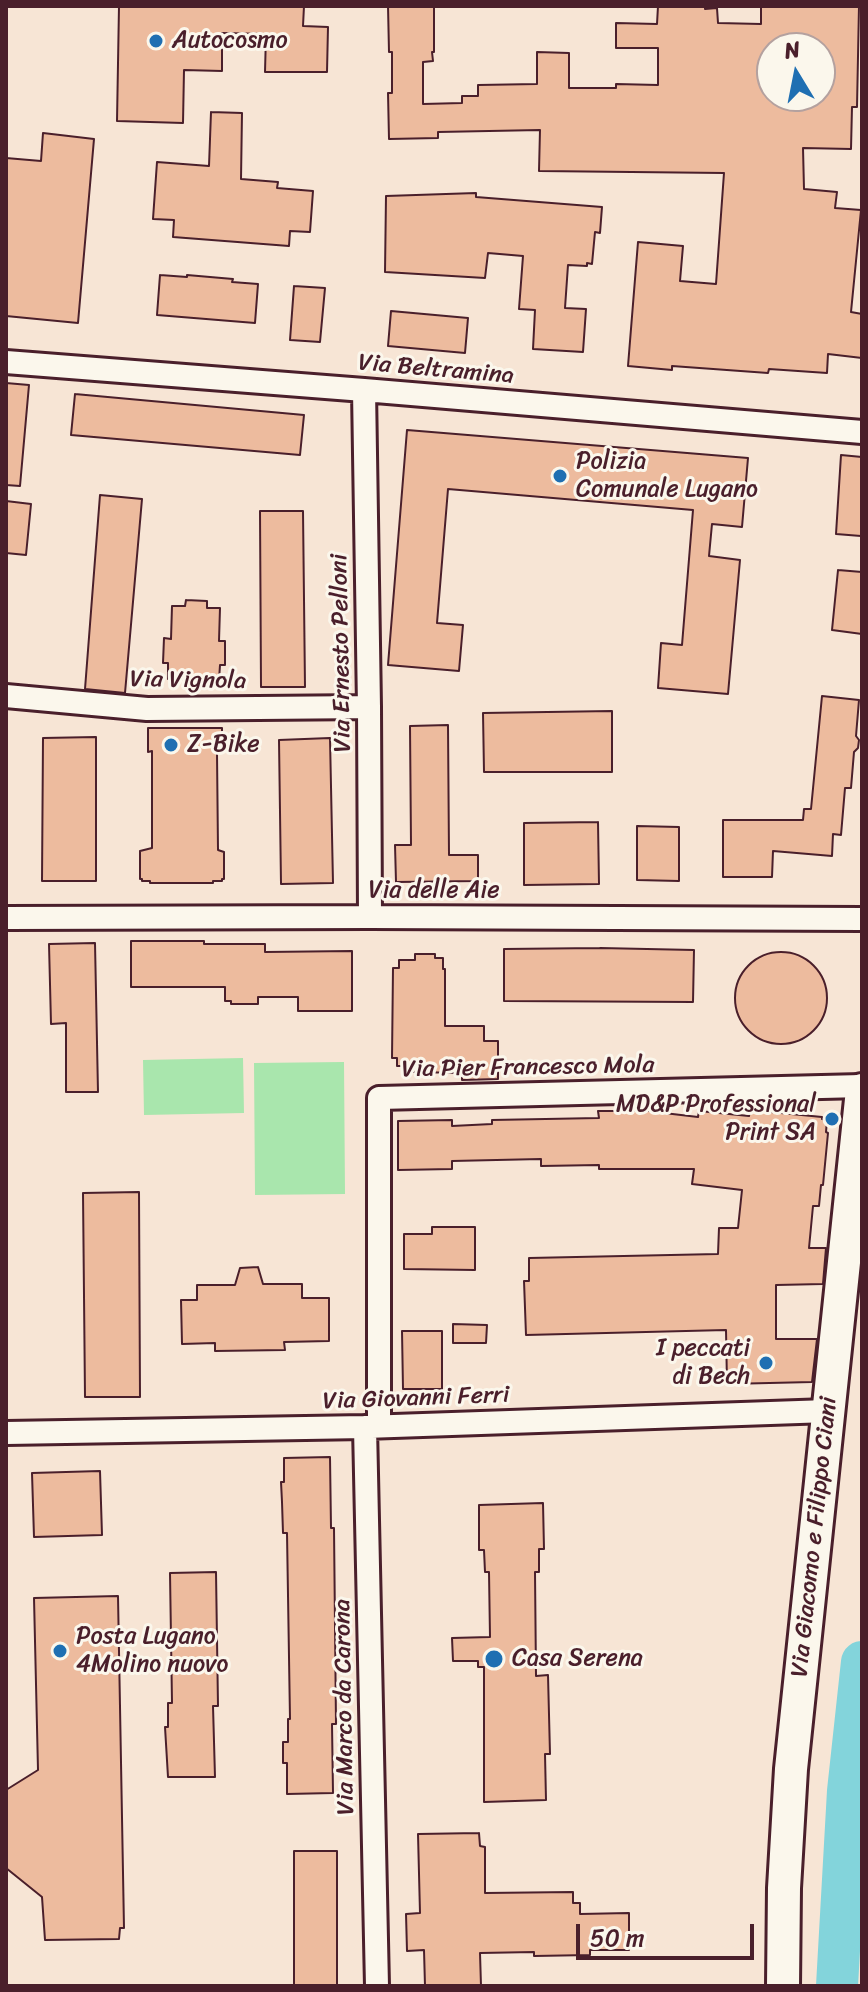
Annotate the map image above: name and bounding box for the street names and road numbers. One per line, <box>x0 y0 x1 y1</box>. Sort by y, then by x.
street label: Via Beltramina <box>357 349 515 391</box>
street label: Via Ernesto Pelloni <box>326 553 358 753</box>
street label: Via Vignola <box>130 666 246 696</box>
street label: Via delle Aie <box>368 877 500 905</box>
street label: Via Pier Francesco Mola <box>401 1051 655 1085</box>
street label: Via Giovanni Ferri <box>322 1381 510 1417</box>
street label: Via Giacomo e Filippo Ciani <box>786 1395 844 1679</box>
street label: Via Marco da Carona <box>329 1599 361 1815</box>

